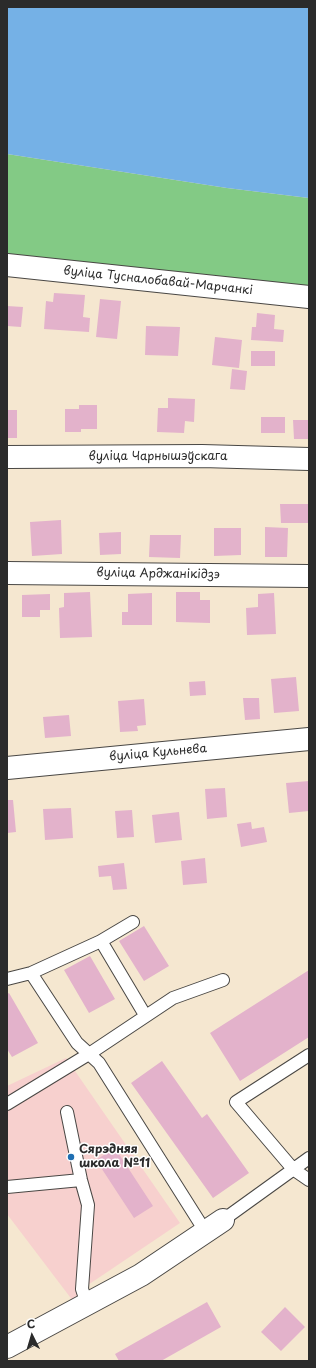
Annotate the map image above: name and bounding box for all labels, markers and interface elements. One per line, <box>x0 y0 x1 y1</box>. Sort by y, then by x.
street label: вуліца Тусналобавай-Марчанкі <box>63 264 253 298</box>
street label: вуліца Чарнышэўскага <box>88 450 228 464</box>
street label: вуліца Арджанікідзэ <box>96 566 220 582</box>
street label: вуліца Кульнева <box>108 742 208 764</box>
place label: Сярэдняя школа №11 <box>79 1143 150 1171</box>
marker: Сярэдняя школа №11 <box>66 1152 76 1162</box>
text: С <box>26 1315 36 1332</box>
north arrow <box>12 1316 52 1356</box>

